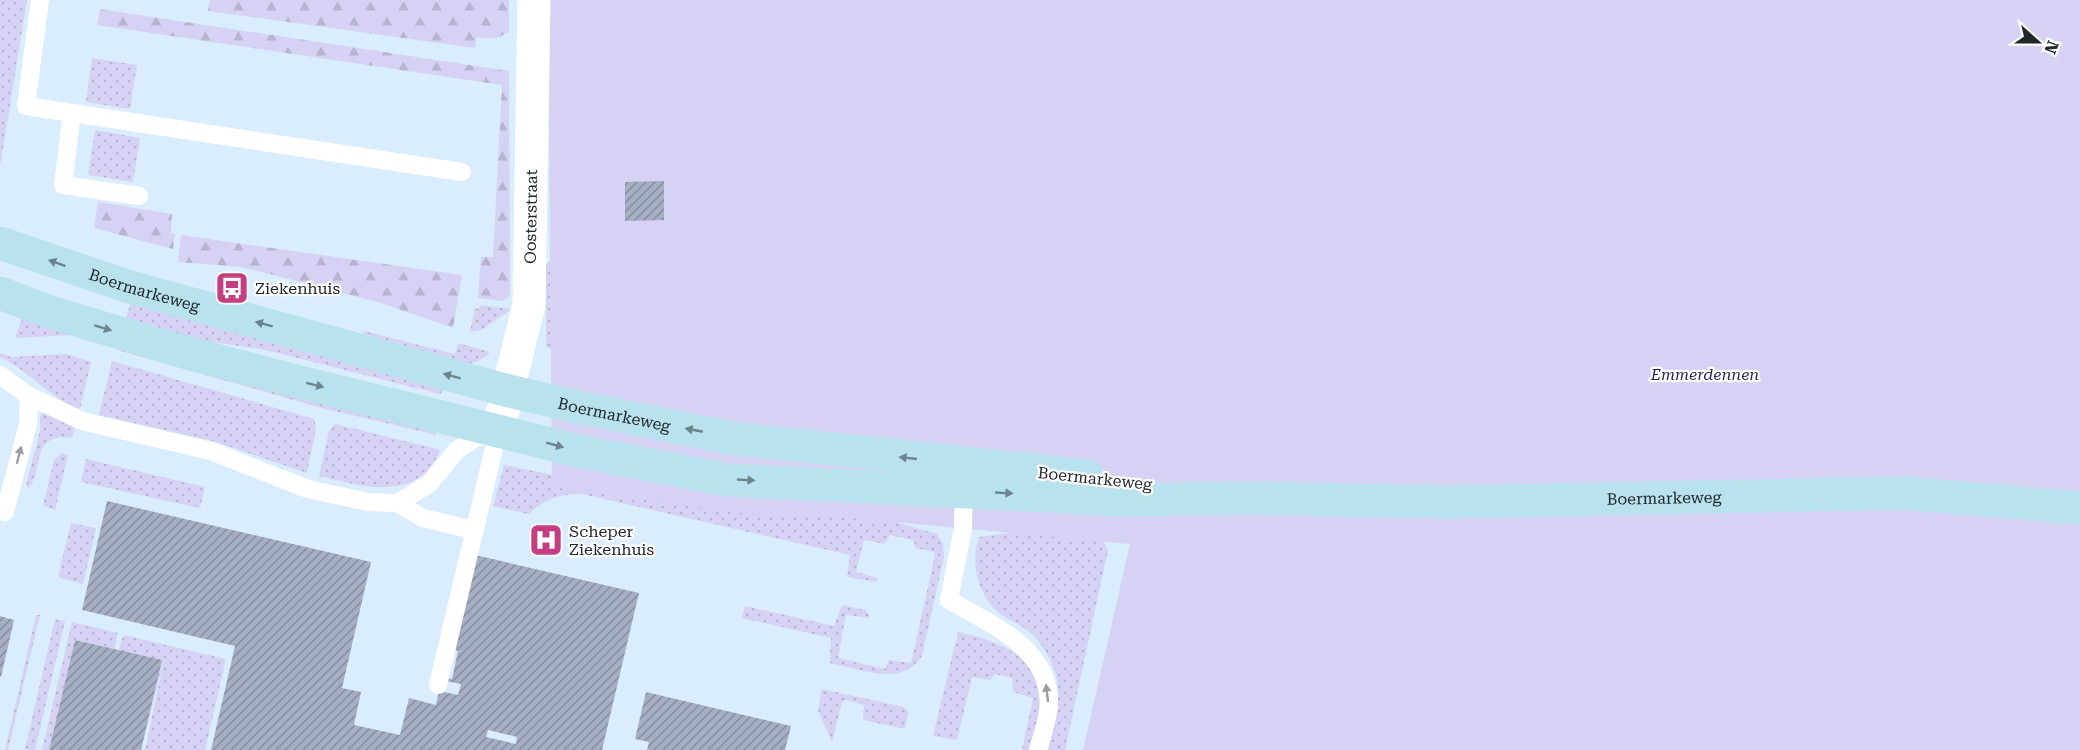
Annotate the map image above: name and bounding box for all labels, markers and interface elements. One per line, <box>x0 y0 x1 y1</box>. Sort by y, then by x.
north arrow <box>2008 12 2068 72</box>
text: N <box>2040 38 2063 56</box>
street label: Oosterstraat <box>521 169 541 264</box>
one-way arrow <box>48 258 66 268</box>
street label: Boermarkeweg <box>86 265 203 316</box>
bus stop icon: Ziekenhuis <box>214 270 250 306</box>
place label: Ziekenhuis <box>255 279 341 298</box>
one-way arrow <box>255 319 273 328</box>
one-way arrow <box>94 324 112 333</box>
park label: Emmerdennen <box>1650 365 1759 384</box>
one-way arrow <box>443 371 461 380</box>
one-way arrow <box>306 381 324 391</box>
street label: Boermarkeweg <box>556 394 673 436</box>
one-way arrow <box>684 425 703 435</box>
one-way arrow <box>545 441 564 451</box>
one-way arrow <box>15 446 25 464</box>
one-way arrow <box>898 453 917 462</box>
street label: Boermarkeweg <box>1037 463 1154 494</box>
one-way arrow <box>737 476 756 485</box>
one-way arrow <box>994 488 1013 498</box>
street label: Boermarkeweg <box>1606 488 1723 509</box>
hospital icon: Scheper Ziekenhuis <box>528 522 564 558</box>
place label: Scheper Ziekenhuis <box>569 522 655 559</box>
one-way arrow <box>1042 683 1052 702</box>

